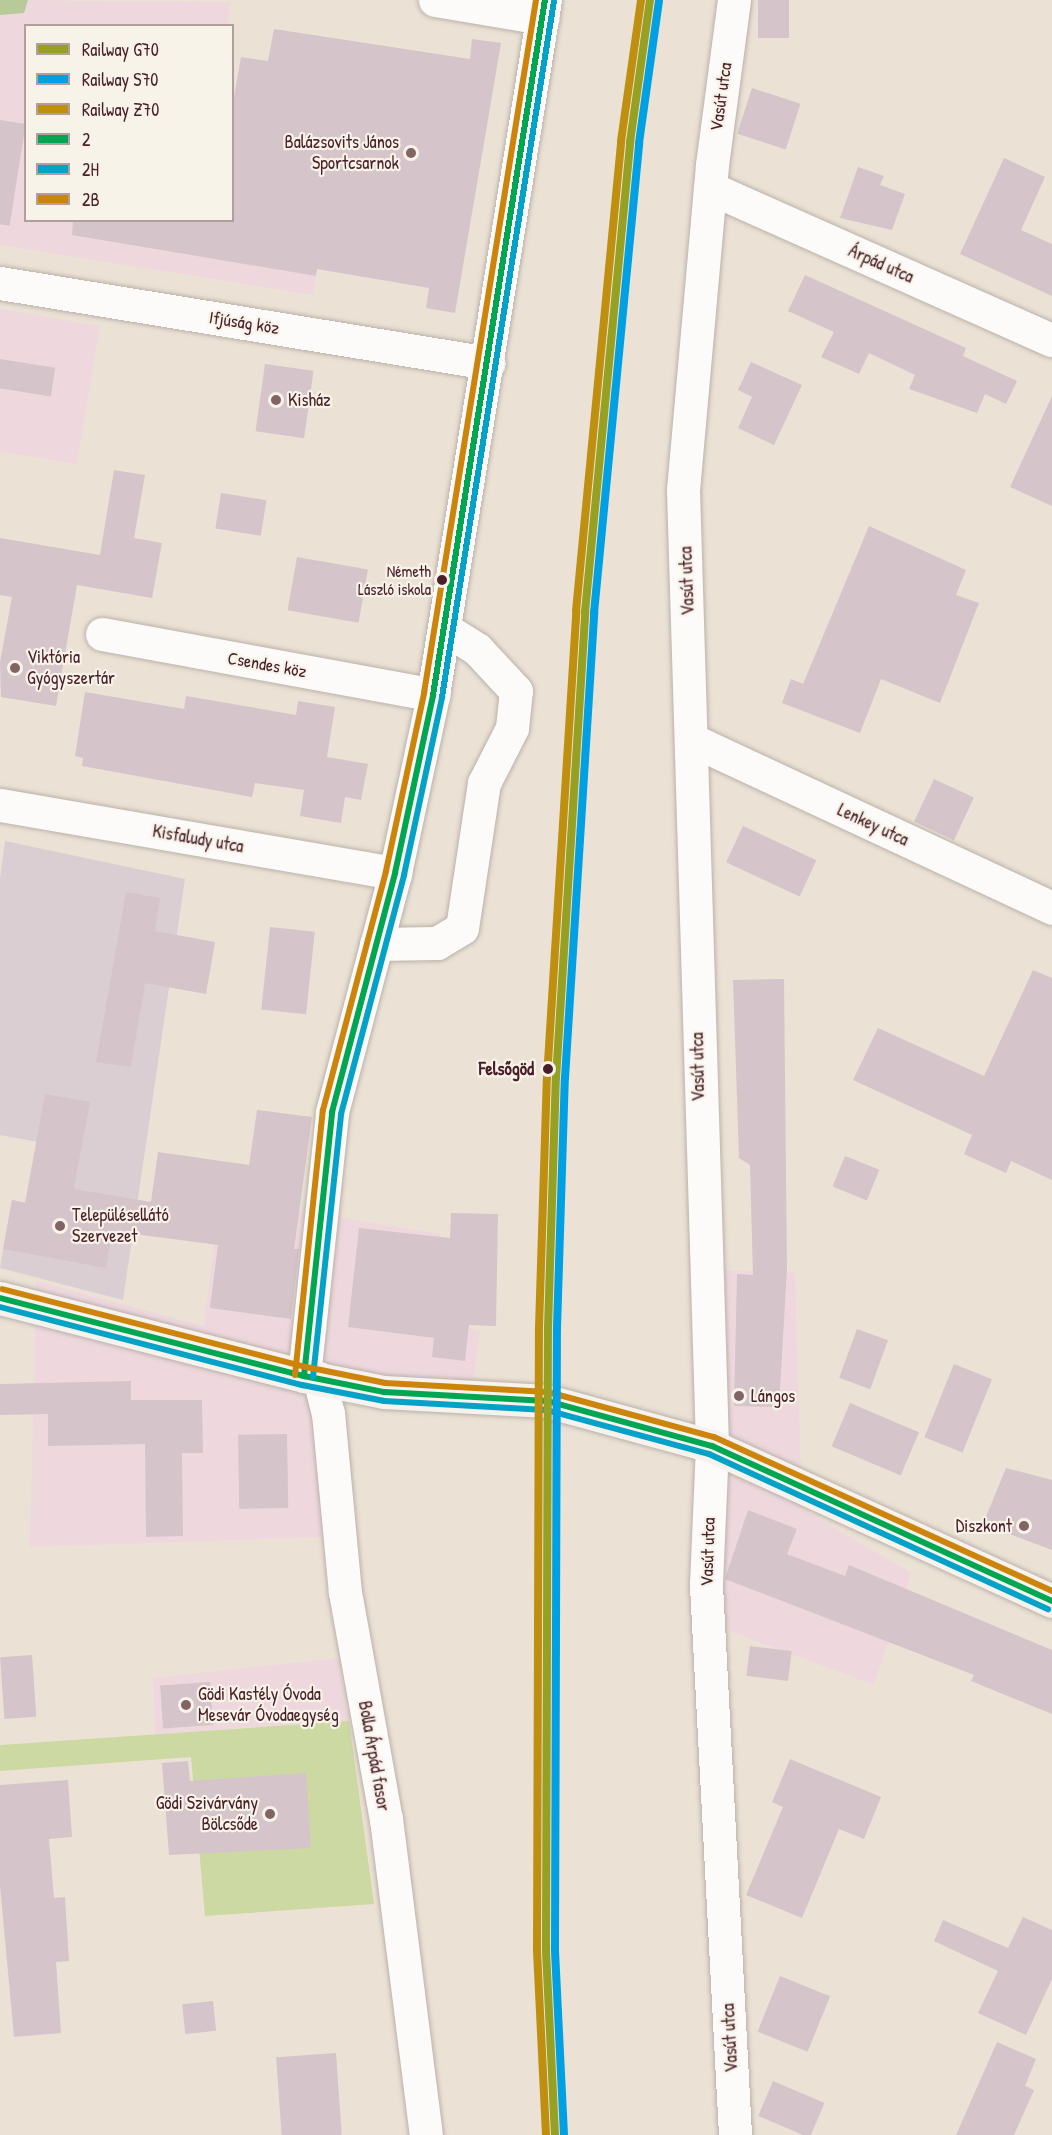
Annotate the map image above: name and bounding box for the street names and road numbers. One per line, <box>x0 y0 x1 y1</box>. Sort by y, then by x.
street label: Vasút utca <box>705 61 737 133</box>
street label: Árpád utca <box>845 240 917 288</box>
street label: Ifjúság köz <box>207 307 281 339</box>
street label: Vasút utca <box>675 546 699 616</box>
street label: Csendes köz <box>226 647 308 683</box>
street label: Lenkey utca <box>834 799 912 851</box>
street label: Kisfaludy utca <box>151 820 245 858</box>
street label: Vasút utca <box>687 1032 709 1102</box>
street label: Vasút utca <box>696 1517 720 1587</box>
street label: Bolla Árpád fasor <box>354 1699 394 1813</box>
street label: Vasút utca <box>717 2003 743 2073</box>

